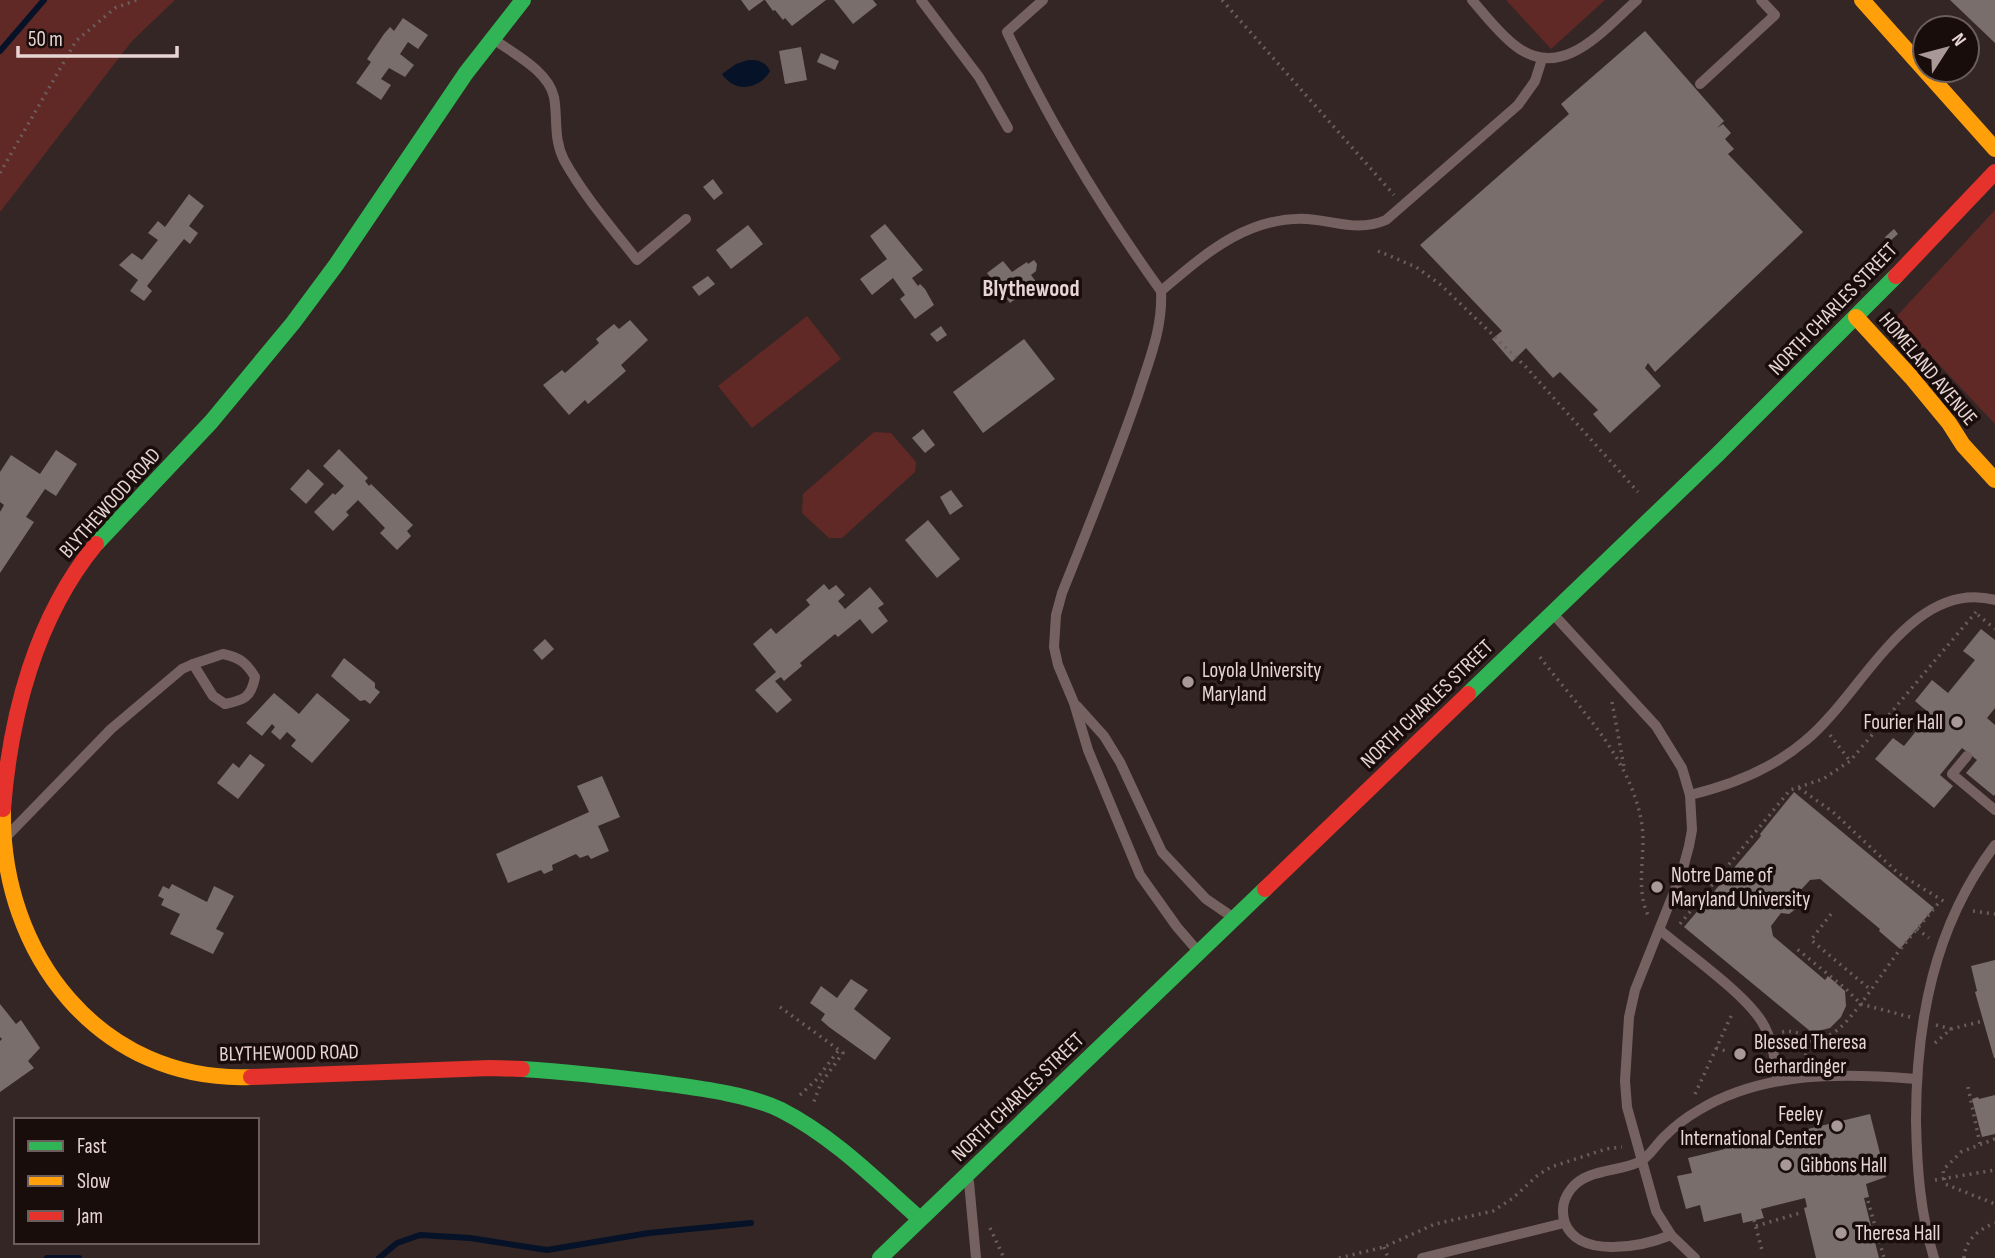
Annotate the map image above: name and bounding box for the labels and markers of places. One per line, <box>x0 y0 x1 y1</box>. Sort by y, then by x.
place label: Loyola University Maryland <box>1202 658 1321 707</box>
marker: Loyola University Maryland <box>1180 674 1196 690</box>
place label: Fourier Hall <box>1864 710 1943 735</box>
marker: Fourier Hall <box>1949 714 1965 730</box>
place label: Notre Dame of Maryland University <box>1671 863 1810 912</box>
marker: Notre Dame of Maryland University <box>1649 879 1665 895</box>
place label: Blessed Theresa Gerhardinger <box>1754 1030 1867 1079</box>
marker: Blessed Theresa Gerhardinger <box>1732 1046 1748 1062</box>
place label: Feeley International Center <box>1680 1102 1823 1151</box>
marker: Feeley International Center <box>1829 1118 1845 1134</box>
place label: Gibbons Hall <box>1800 1153 1887 1178</box>
marker: Gibbons Hall <box>1778 1157 1794 1173</box>
place label: Theresa Hall <box>1855 1221 1940 1246</box>
marker: Theresa Hall <box>1833 1225 1849 1241</box>

